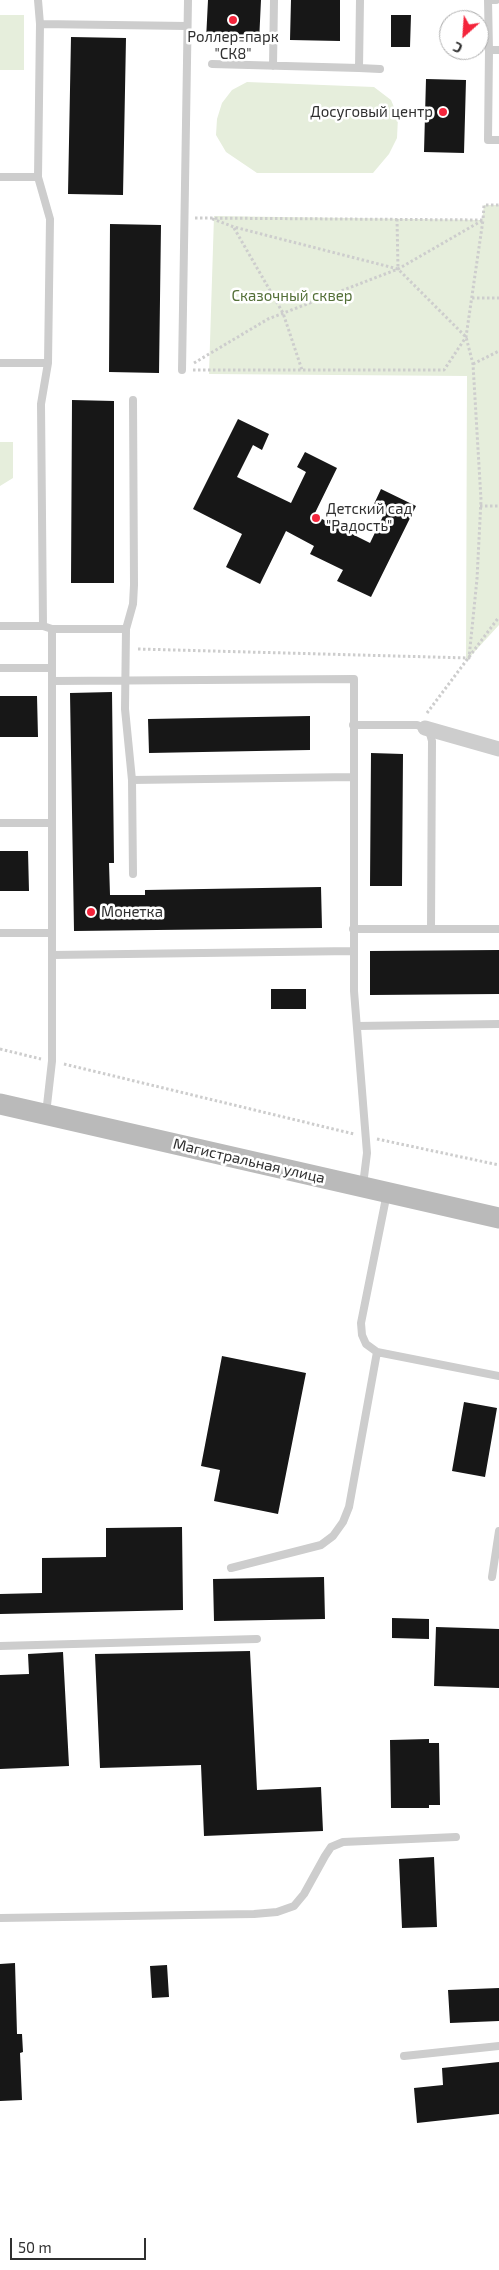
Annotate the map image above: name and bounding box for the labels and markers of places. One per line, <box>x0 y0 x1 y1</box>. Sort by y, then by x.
marker: Роллер-парк "СК8" <box>227 14 239 26</box>
place label: Роллер-парк "СК8" <box>187 28 279 63</box>
place label: Досуговый центр <box>310 103 433 121</box>
marker: Досуговый центр <box>437 106 449 118</box>
place label: Детский сад "Радость" <box>326 500 412 535</box>
marker: Детский сад "Радость" <box>310 512 322 524</box>
place label: Монетка <box>101 903 163 921</box>
marker: Монетка <box>85 906 97 918</box>

